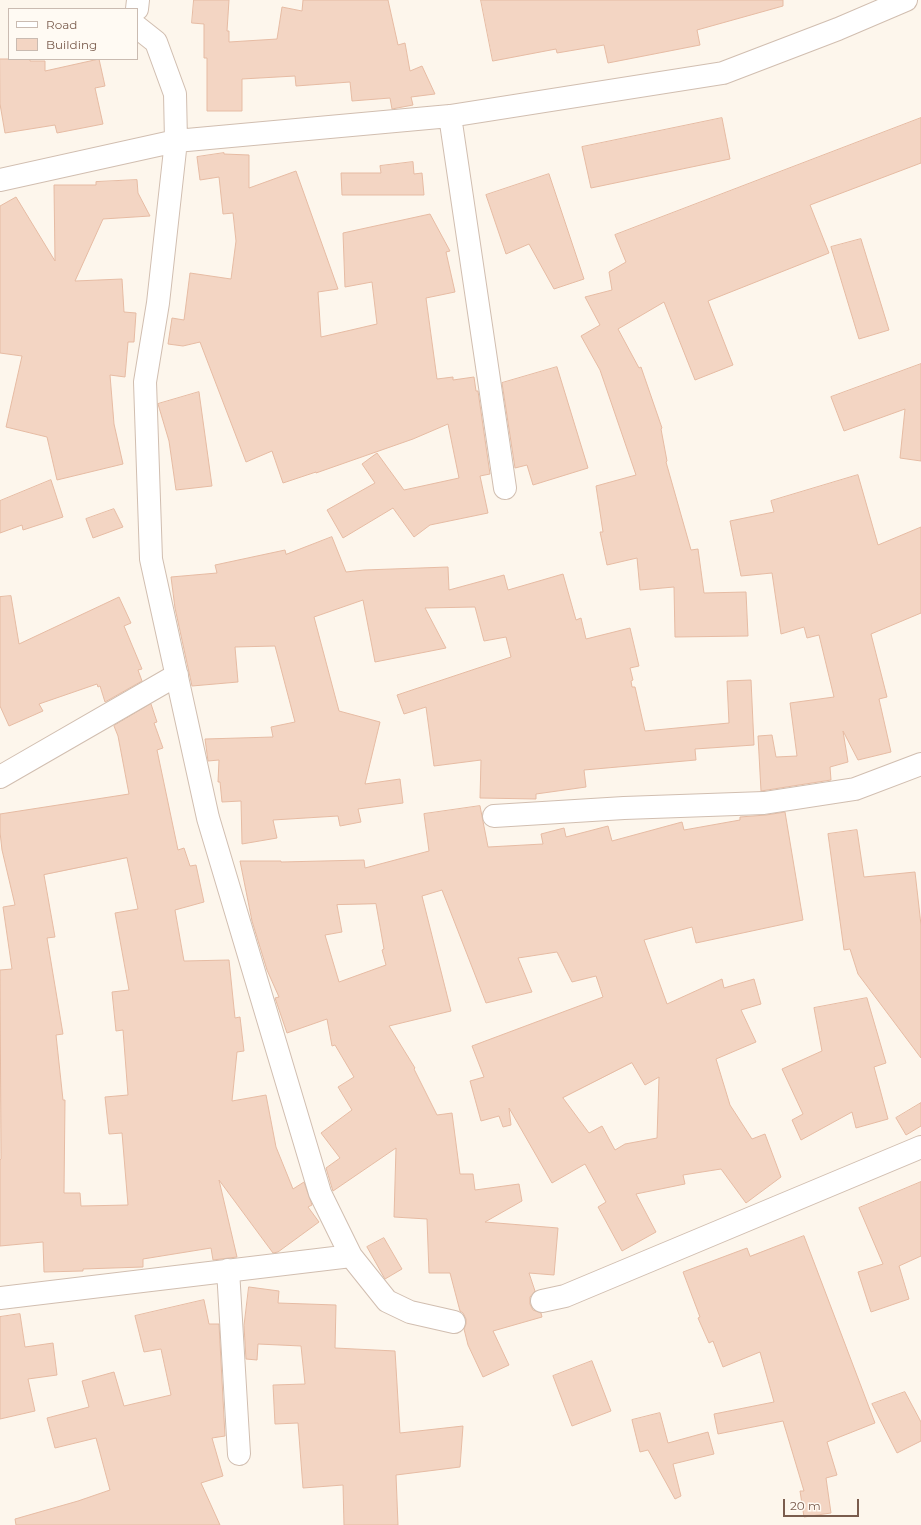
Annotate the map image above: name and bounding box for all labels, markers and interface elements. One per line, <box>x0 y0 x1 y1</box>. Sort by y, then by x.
legend <box>8 8 138 60</box>
text: Road <box>46 17 77 32</box>
text: Building <box>46 37 97 52</box>
scale bar <box>785 1491 861 1517</box>
text: 20 m <box>790 1498 821 1513</box>

